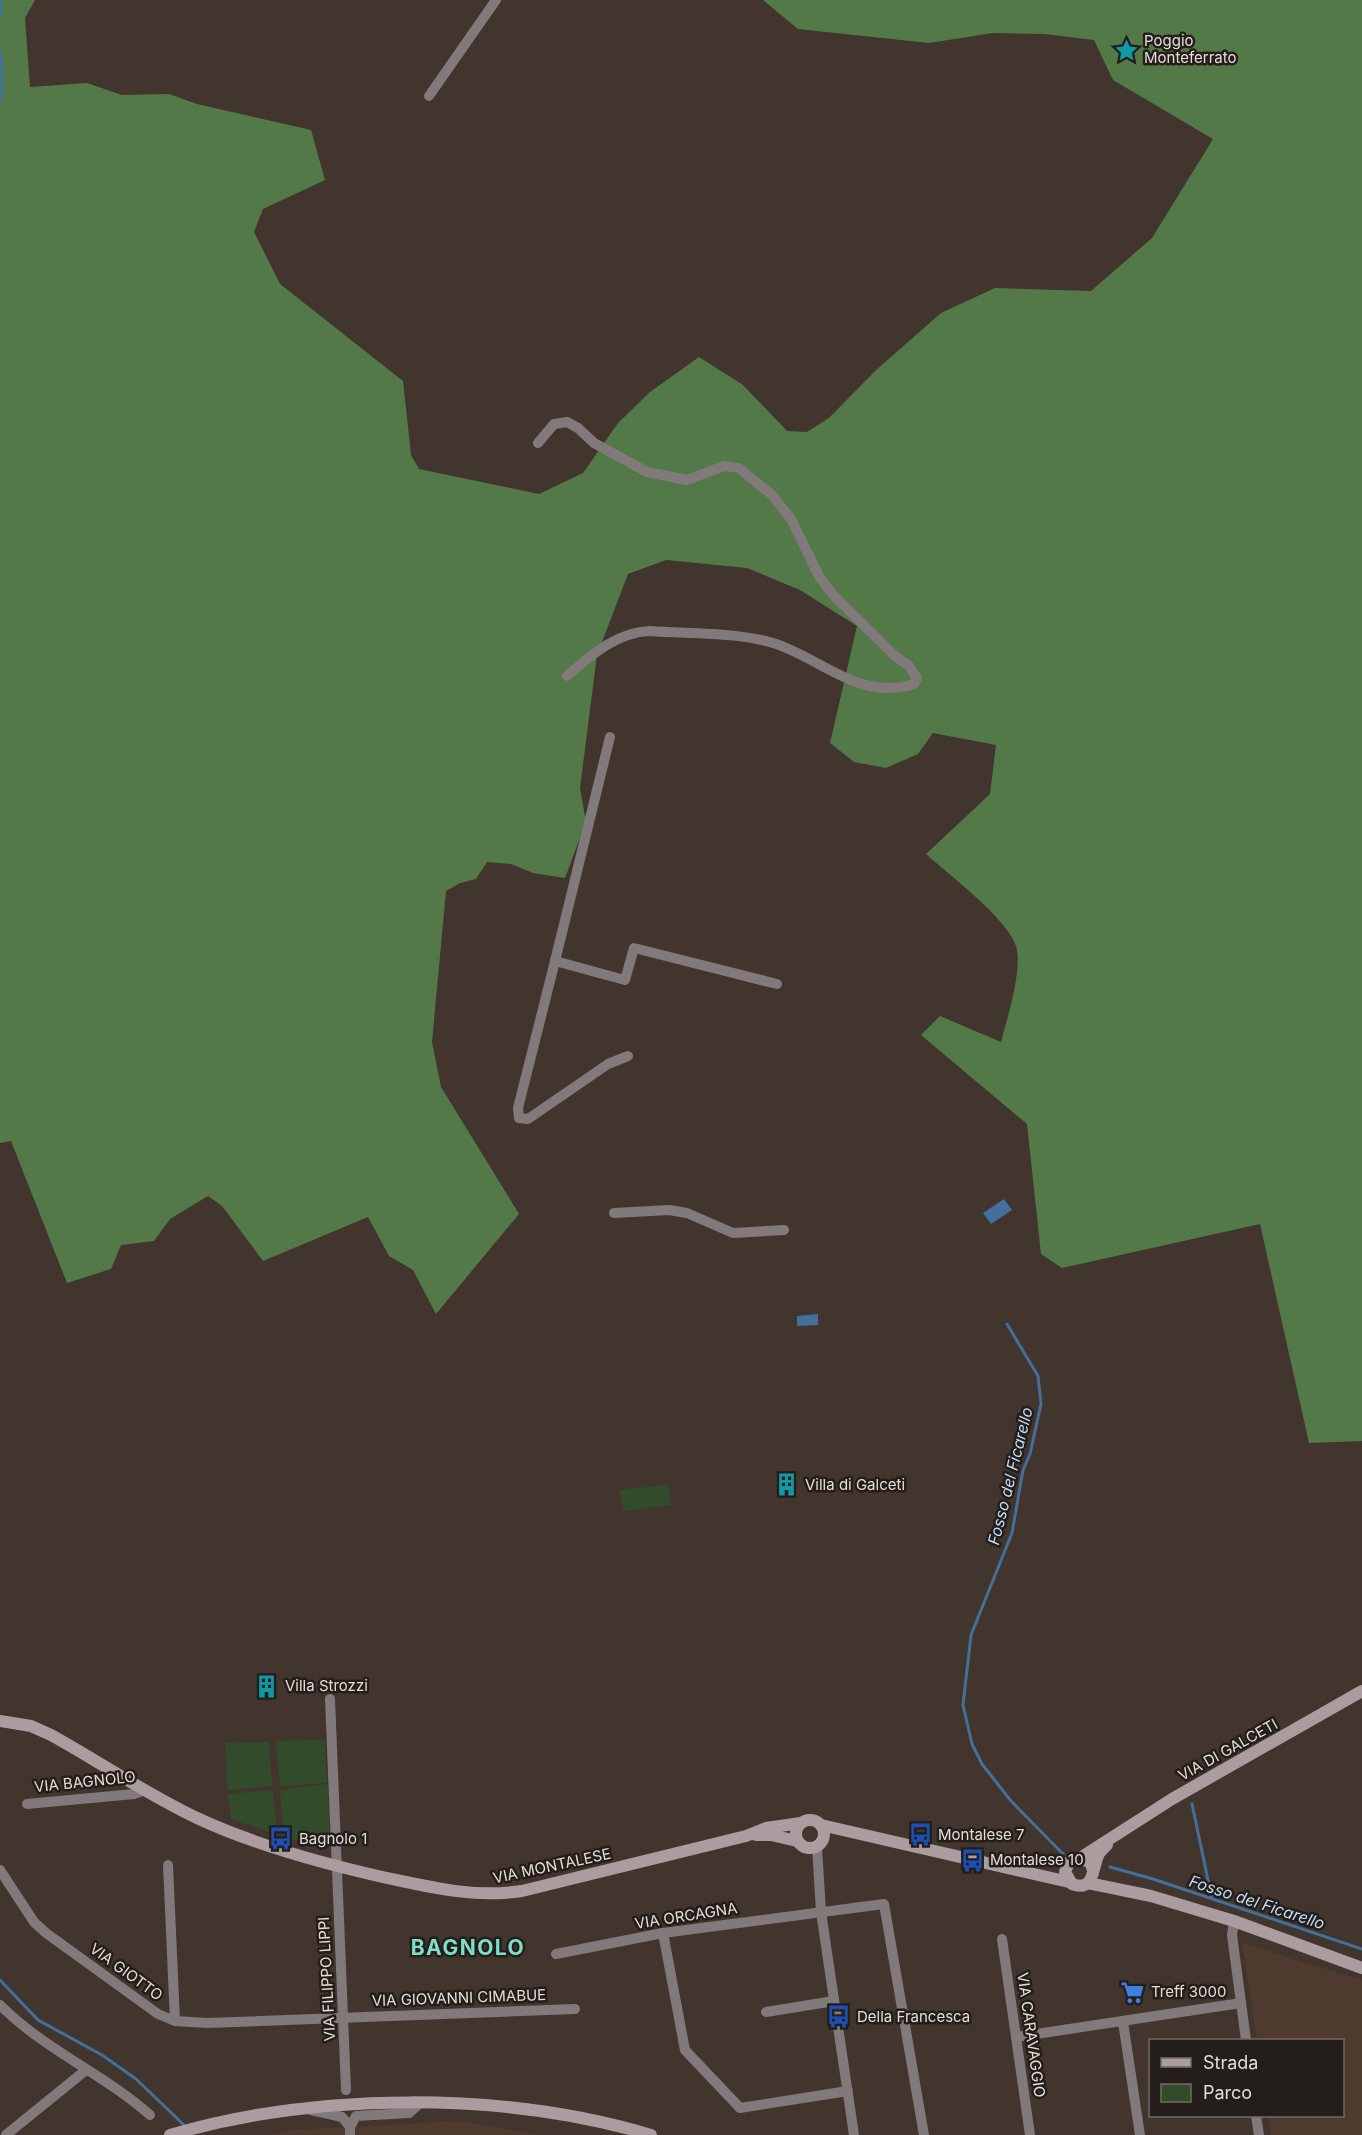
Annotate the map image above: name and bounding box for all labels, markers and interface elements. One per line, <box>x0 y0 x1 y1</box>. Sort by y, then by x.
place label: Poggio Monteferrato <box>1144 31 1236 67</box>
place icon: Poggio Monteferrato <box>1113 37 1139 63</box>
water label: Fosso del Ficarello <box>983 1405 1037 1547</box>
building icon: Villa di Galceti <box>774 1472 800 1498</box>
place label: Villa di Galceti <box>805 1475 905 1494</box>
building icon: Villa Strozzi <box>254 1673 280 1699</box>
place label: Villa Strozzi <box>285 1676 368 1695</box>
street label: VIA DI GALCETI <box>1175 1714 1281 1785</box>
street label: VIA BAGNOLO <box>33 1767 137 1796</box>
bus stop icon: Montalese 7 <box>907 1822 933 1848</box>
place label: Montalese 7 <box>938 1825 1025 1844</box>
bus stop icon: Bagnolo 1 <box>268 1826 294 1852</box>
place label: Bagnolo 1 <box>299 1829 367 1848</box>
street label: VIA MONTALESE <box>491 1844 613 1887</box>
bus stop icon: Montalese 10 <box>959 1847 985 1873</box>
place label: Montalese 10 <box>990 1850 1084 1869</box>
water label: Fosso del Ficarello <box>1187 1871 1327 1933</box>
street label: VIA ORCAGNA <box>633 1898 738 1933</box>
street label: VIA FILIPPO LIPPI <box>314 1916 339 2042</box>
district label: BAGNOLO <box>411 1935 525 1960</box>
street label: VIA GIOTTO <box>86 1939 166 2004</box>
street label: VIA CARAVAGGIO <box>1013 1971 1050 2099</box>
supermarket icon: Treff 3000 <box>1120 1979 1146 2005</box>
place label: Treff 3000 <box>1151 1982 1226 2001</box>
street label: VIA GIOVANNI CIMABUE <box>371 1985 547 2010</box>
bus stop icon: Della Francesca <box>826 2004 852 2030</box>
place label: Della Francesca <box>857 2007 970 2026</box>
legend <box>1149 2039 1344 2117</box>
text: Strada <box>1203 2052 1258 2073</box>
text: Parco <box>1203 2082 1252 2103</box>

